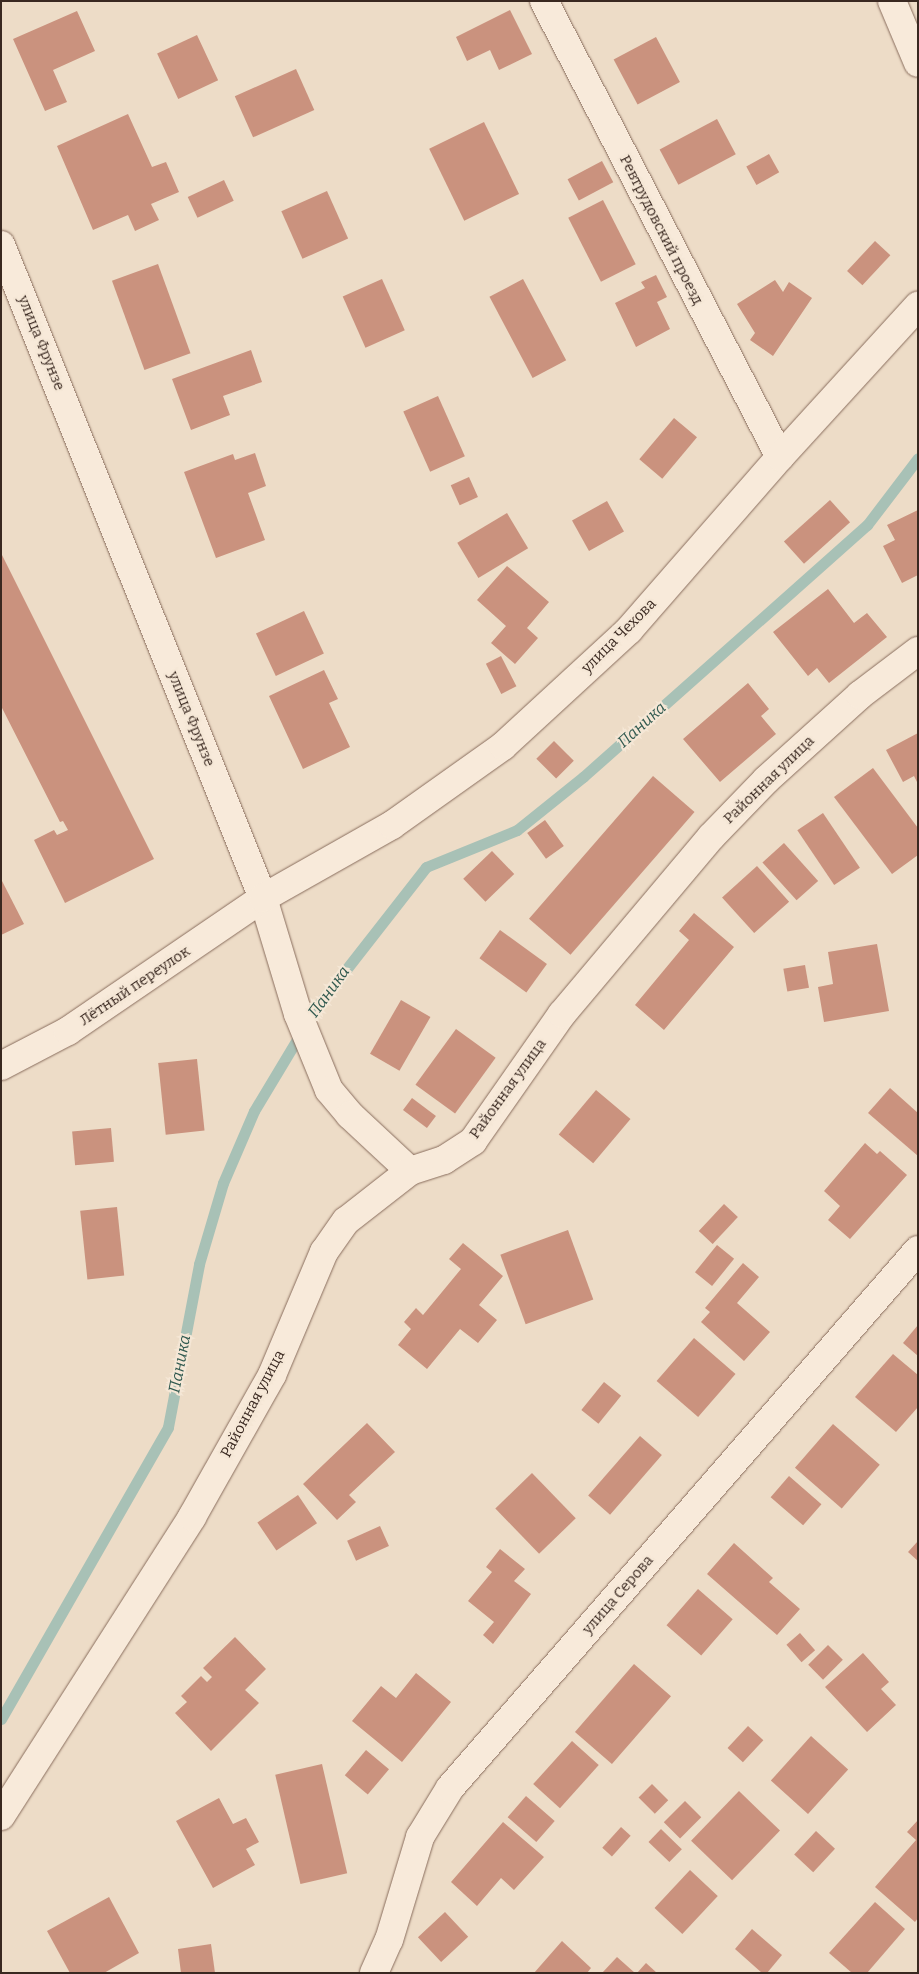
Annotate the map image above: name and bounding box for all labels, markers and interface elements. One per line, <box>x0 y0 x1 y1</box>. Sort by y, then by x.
street label: Ревтрудовский проезд <box>615 152 707 308</box>
street label: улица Фрунзе <box>14 293 68 393</box>
street label: улица Чехова <box>578 595 660 677</box>
street label: улица Фрунзе <box>164 669 218 769</box>
water label: Паника <box>614 698 670 752</box>
street label: Районная улица <box>720 732 818 828</box>
street label: Лётный переулок <box>76 942 194 1030</box>
water label: Паника <box>304 963 354 1021</box>
street label: Районная улица <box>466 1036 550 1142</box>
water label: Паника <box>165 1333 195 1395</box>
street label: Районная улица <box>217 1347 289 1461</box>
street label: улица Серова <box>579 1552 657 1638</box>

